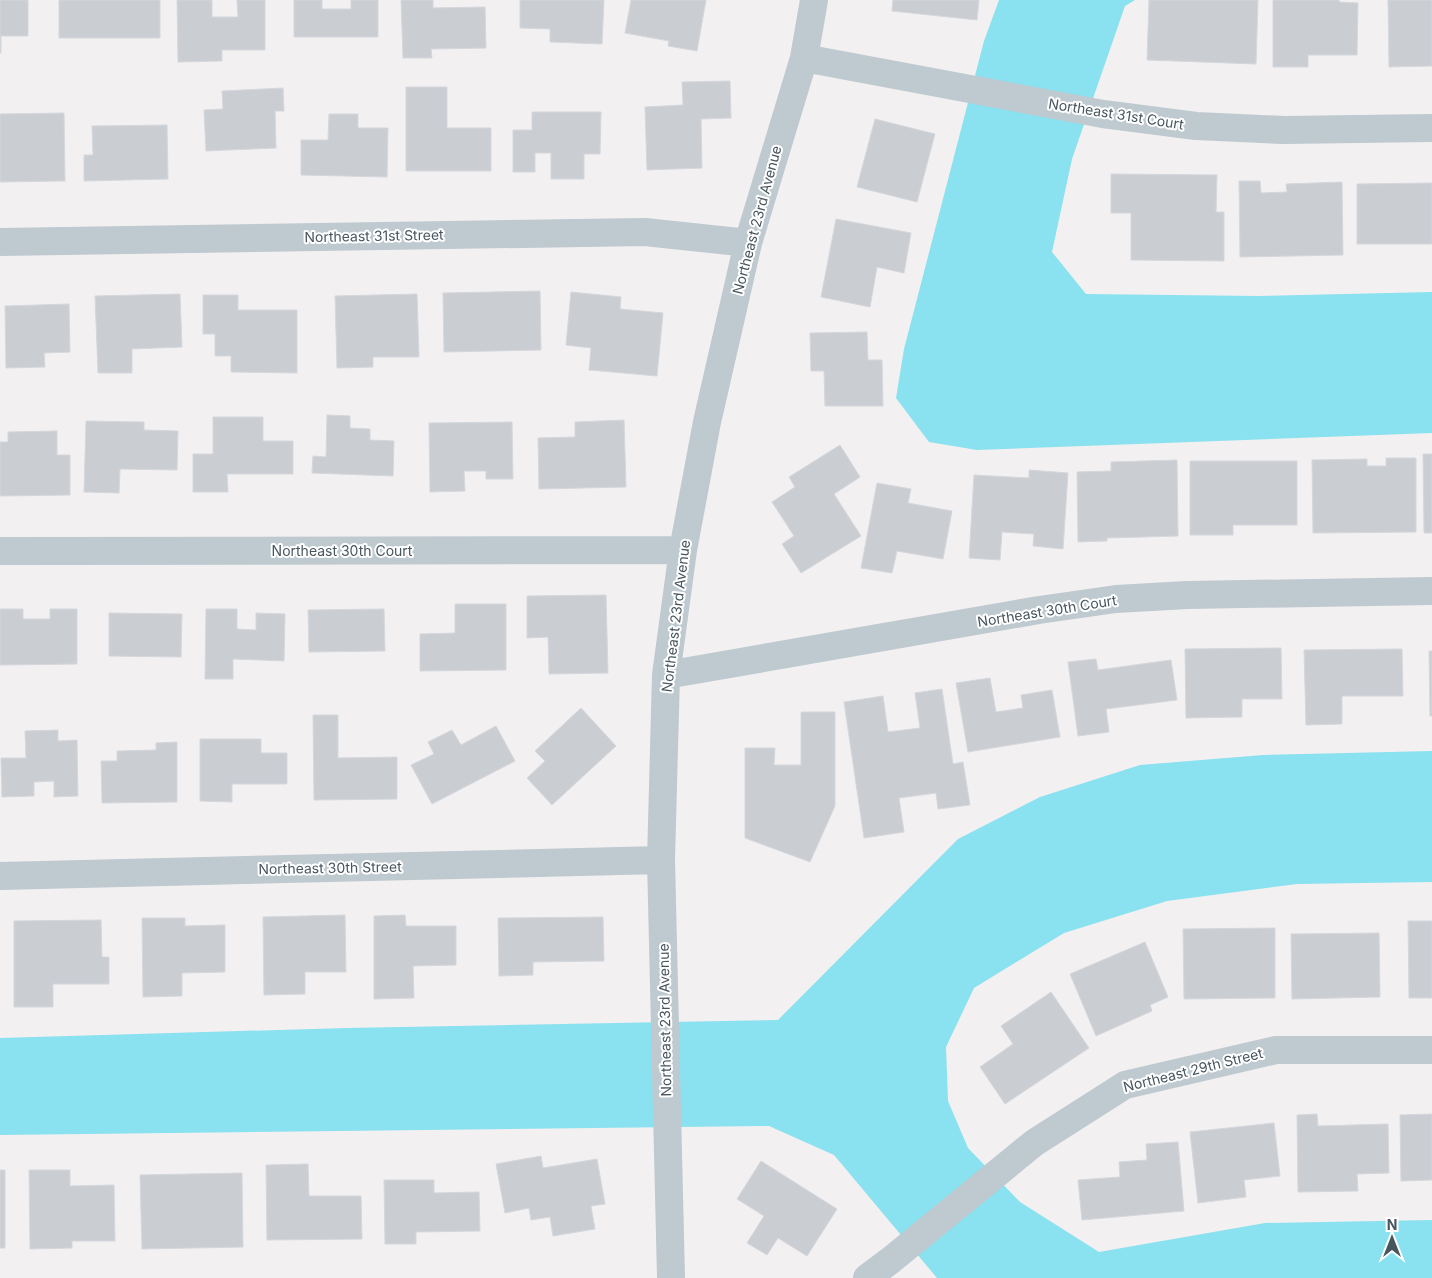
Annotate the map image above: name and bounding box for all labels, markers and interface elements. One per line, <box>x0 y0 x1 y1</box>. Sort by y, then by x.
street label: Northeast 31st Court <box>1047 94 1185 133</box>
street label: Northeast 23rd Avenue <box>728 144 785 296</box>
street label: Northeast 31st Street <box>304 226 444 245</box>
street label: Northeast 23rd Avenue <box>658 539 693 693</box>
street label: Northeast 30th Court <box>272 542 413 559</box>
street label: Northeast 30th Court <box>976 591 1118 630</box>
street label: Northeast 30th Street <box>258 858 402 877</box>
street label: Northeast 23rd Avenue <box>655 943 674 1097</box>
street label: Northeast 29th Street <box>1121 1044 1265 1095</box>
north arrow <box>1367 1213 1417 1263</box>
text: N <box>1387 1216 1397 1233</box>

